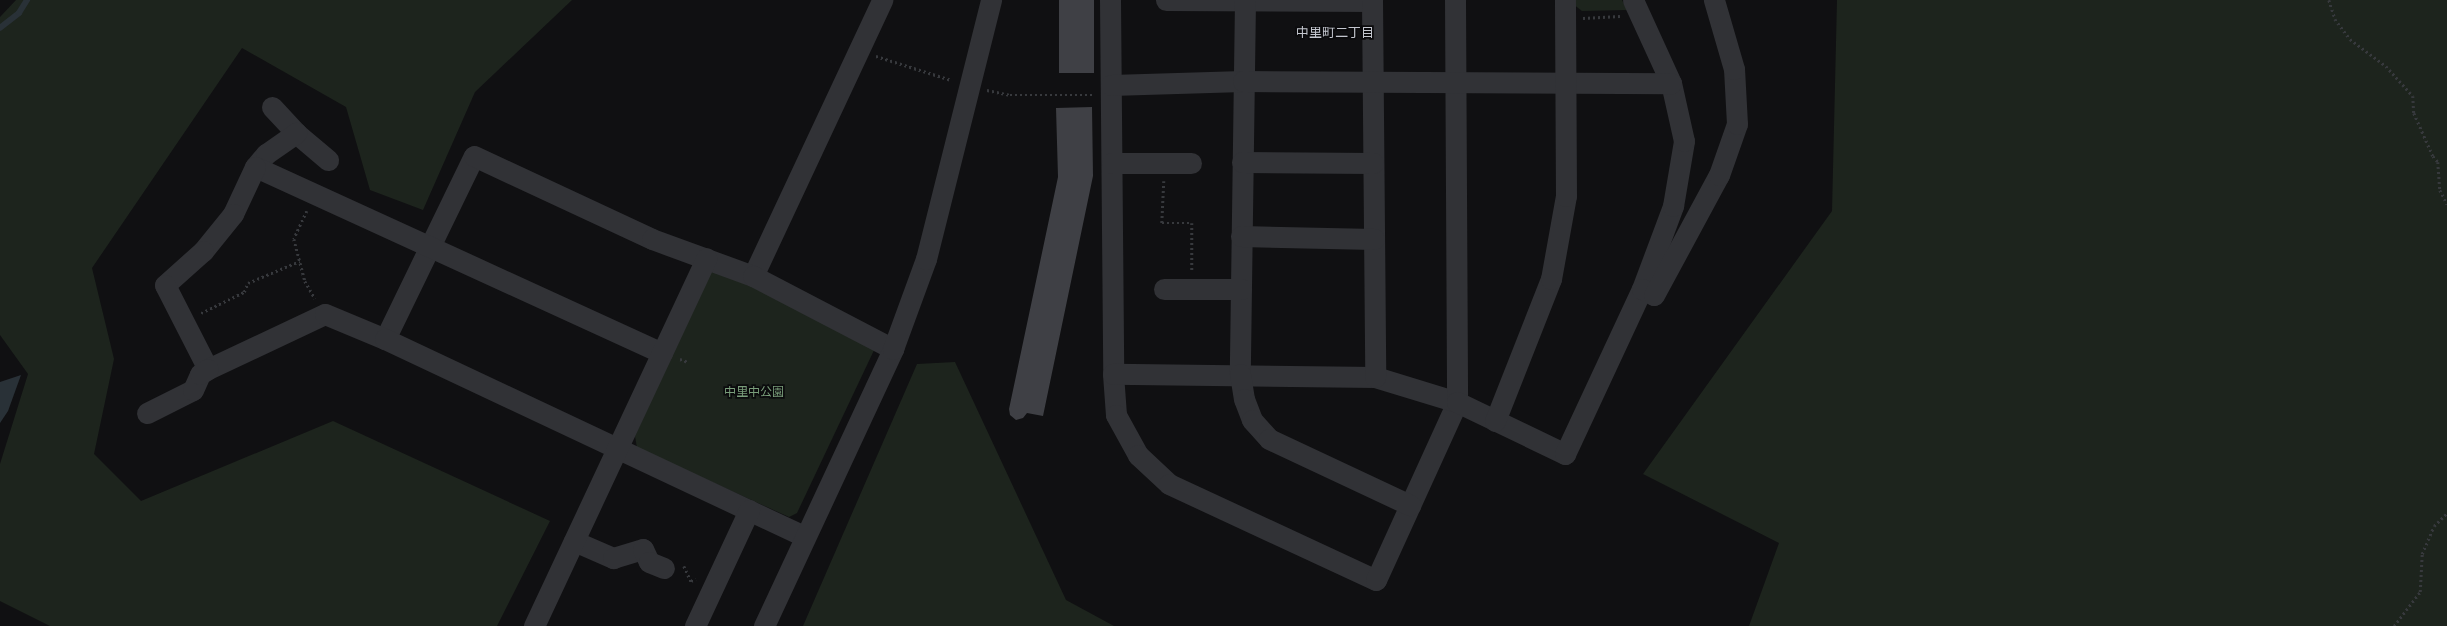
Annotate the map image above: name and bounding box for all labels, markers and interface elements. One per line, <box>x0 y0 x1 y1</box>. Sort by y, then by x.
district label: 中里町二丁目 <box>1296 25 1374 41</box>
park label: 中里中公園 <box>724 386 784 400</box>

